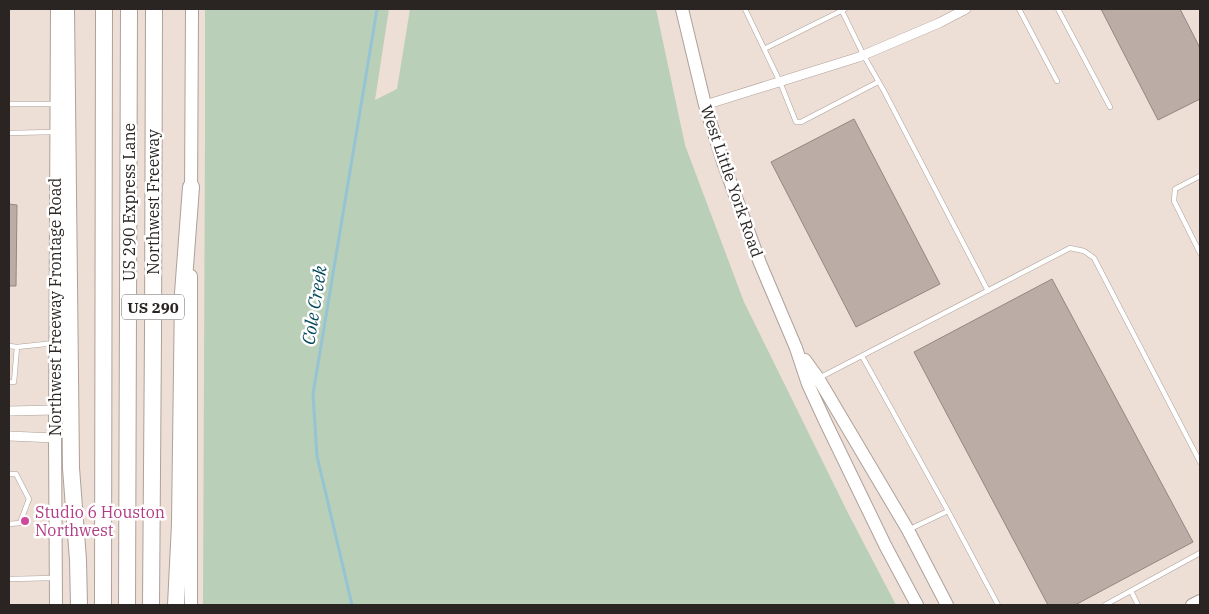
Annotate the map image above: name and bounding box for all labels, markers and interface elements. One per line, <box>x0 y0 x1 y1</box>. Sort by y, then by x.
street label: West Little York Road <box>697 102 768 260</box>
street label: US 290 Express Lane <box>119 123 139 281</box>
street label: Northwest Freeway <box>143 129 163 275</box>
street label: Northwest Freeway Frontage Road <box>45 178 65 436</box>
water label: Cole Creek <box>296 263 332 346</box>
road number: US 290 <box>122 294 184 320</box>
place label: Studio 6 Houston Northwest <box>35 502 165 540</box>
marker: Studio 6 Houston Northwest <box>19 515 31 527</box>

